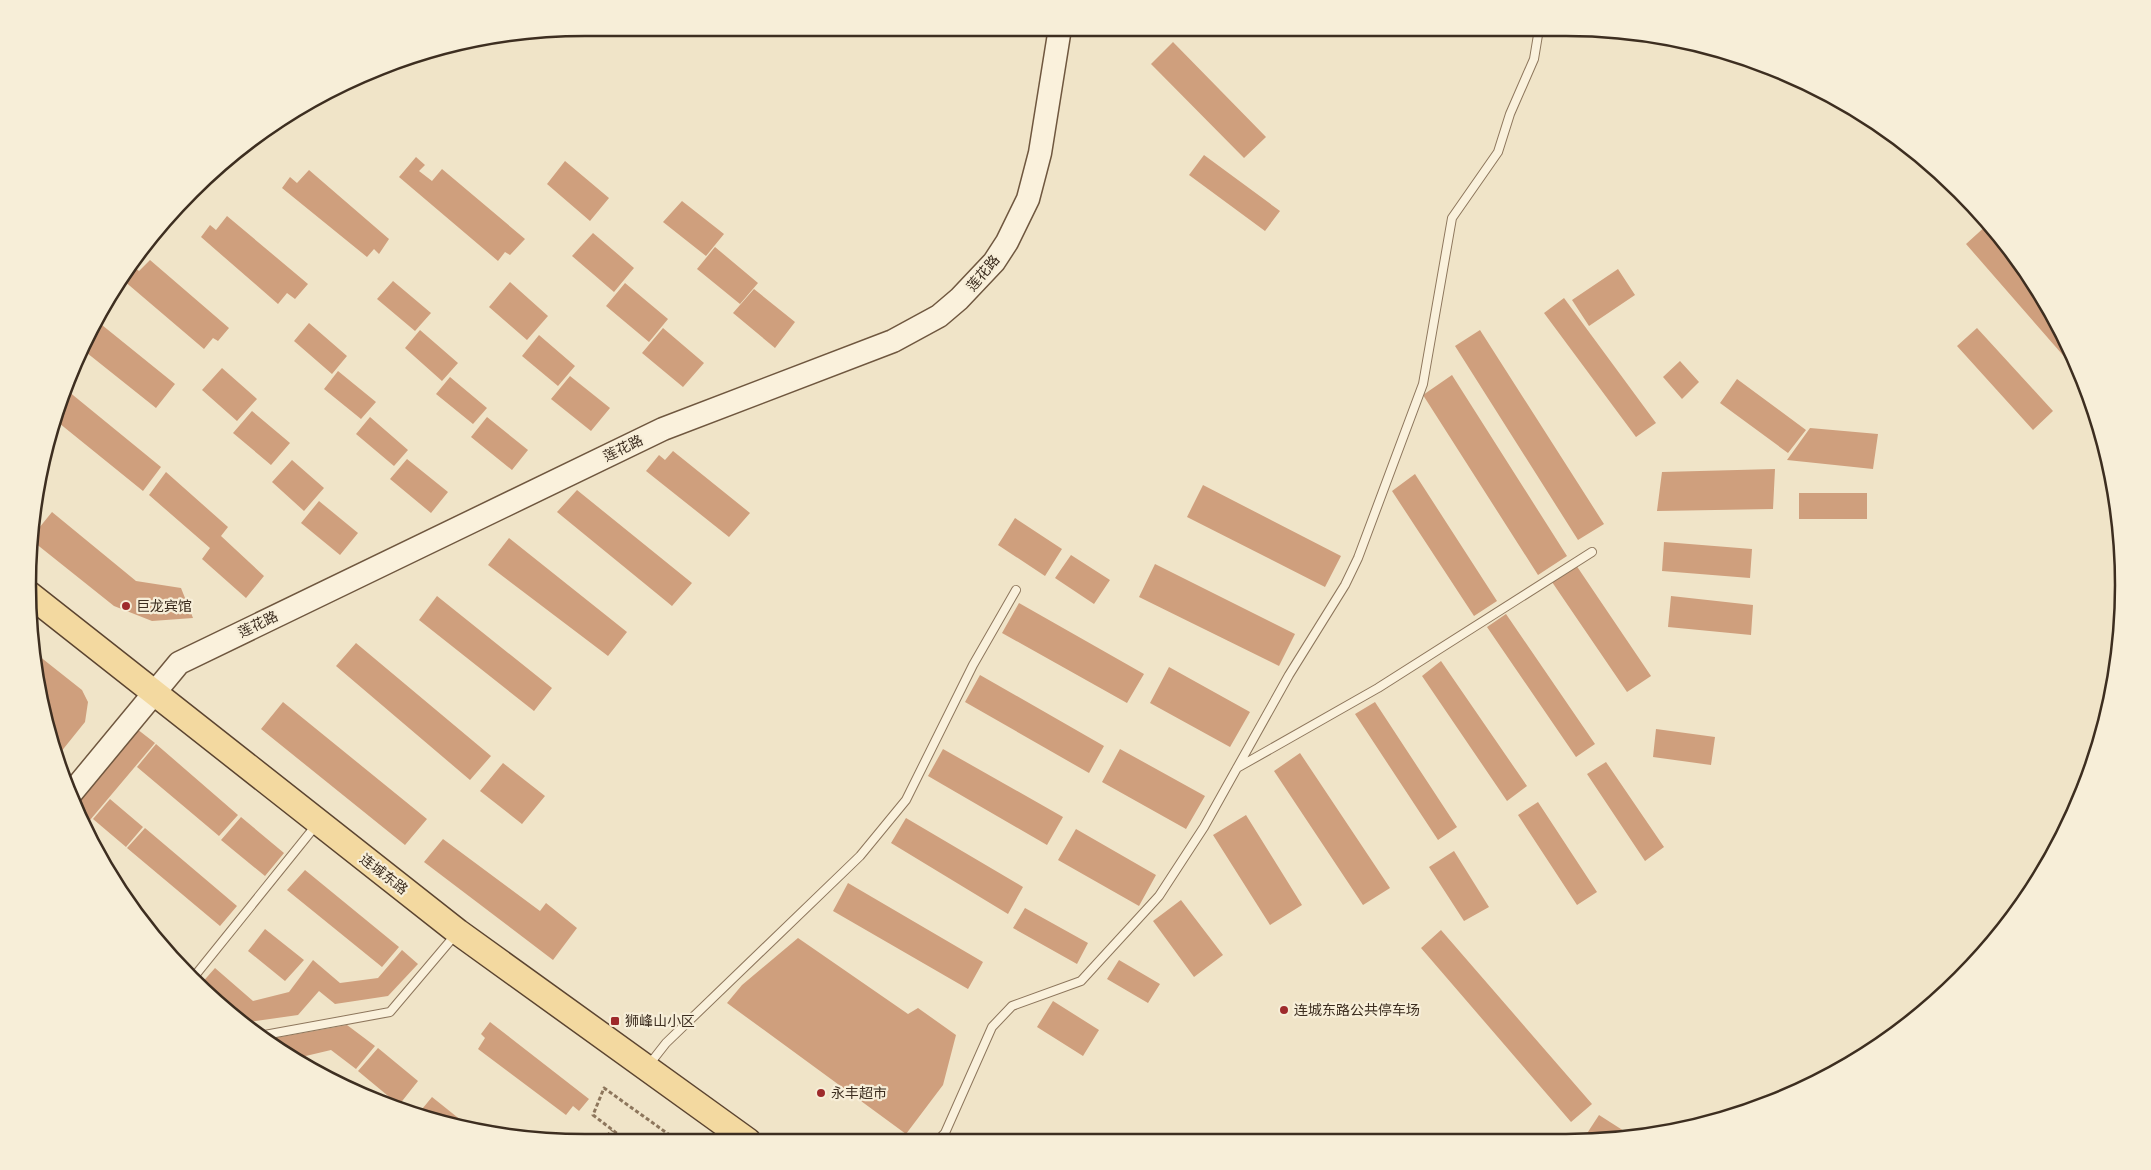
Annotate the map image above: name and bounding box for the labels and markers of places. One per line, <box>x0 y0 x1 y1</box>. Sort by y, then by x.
place label: 巨龙宾馆 <box>136 598 192 614</box>
marker: 巨龙宾馆 <box>120 600 132 612</box>
place label: 连城东路公共停车场 <box>1294 1002 1420 1018</box>
marker: 连城东路公共停车场 <box>1278 1004 1290 1016</box>
place label: 狮峰山小区 <box>625 1013 695 1029</box>
marker: 狮峰山小区 <box>609 1015 621 1027</box>
place label: 永丰超市 <box>831 1085 887 1101</box>
marker: 永丰超市 <box>815 1087 827 1099</box>

